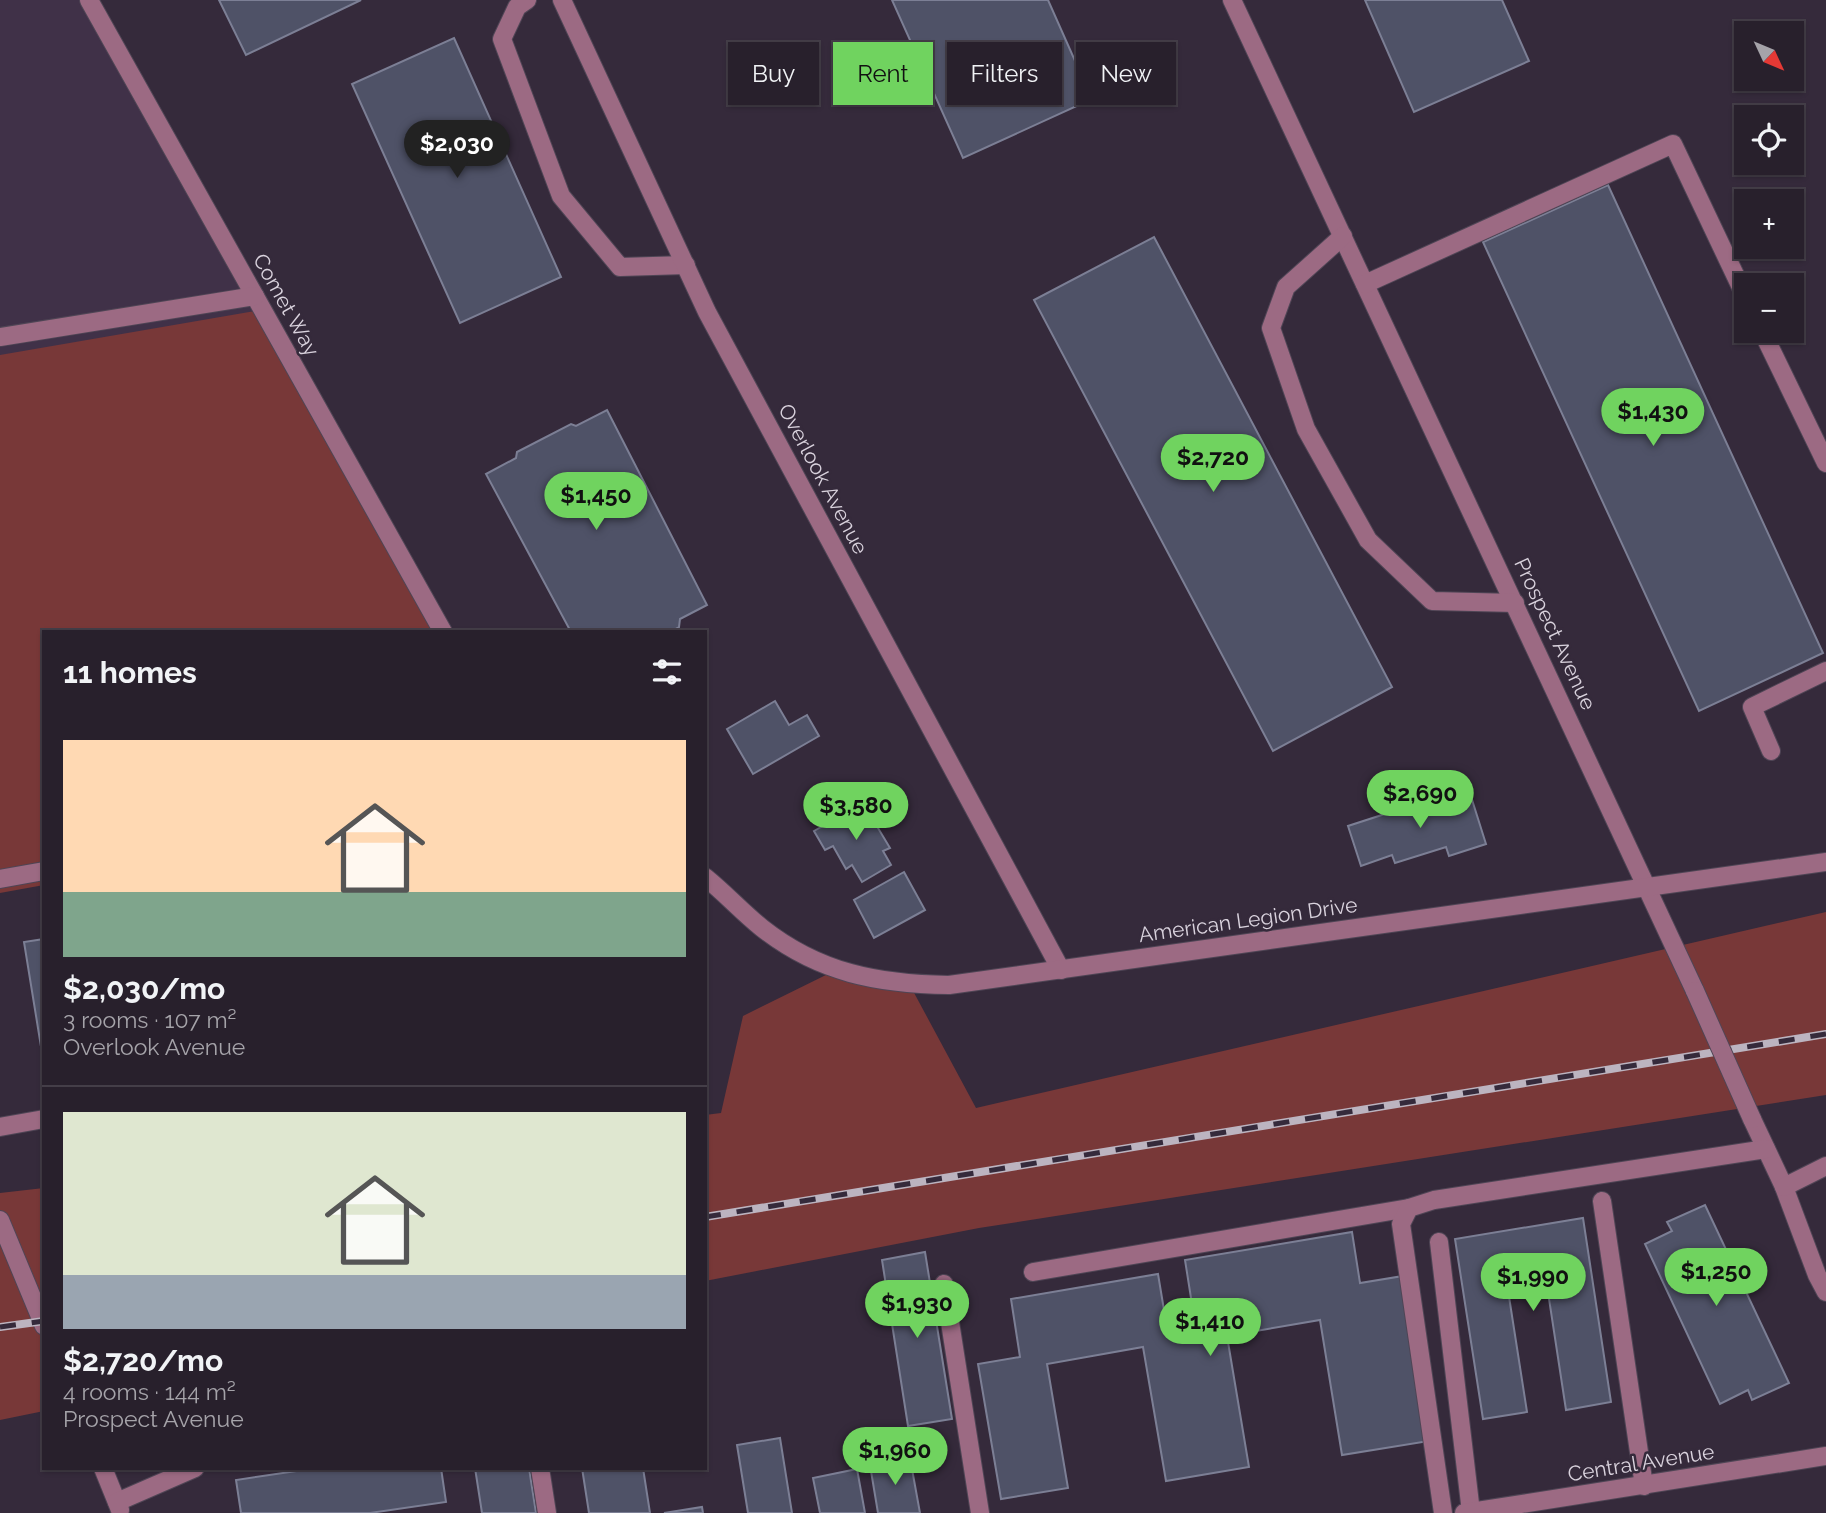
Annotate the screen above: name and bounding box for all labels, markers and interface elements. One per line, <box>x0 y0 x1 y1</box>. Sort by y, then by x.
north arrow <box>1734 21 1804 91</box>
map controls <box>1734 21 1804 343</box>
chip: Buy <box>728 42 819 105</box>
chip: Rent <box>833 42 933 105</box>
chip: Filters <box>947 42 1062 105</box>
chip: New <box>1076 42 1176 105</box>
button: locate <box>1734 105 1804 175</box>
pin: $2,030 <box>400 120 514 180</box>
text: $2,030 <box>420 129 494 156</box>
button: + <box>1734 189 1804 259</box>
street label: Comet Way <box>248 249 325 360</box>
button: − <box>1734 273 1804 343</box>
pin: $1,430 <box>1596 388 1710 448</box>
text: $1,430 <box>1617 397 1689 424</box>
street label: Overlook Avenue <box>773 399 874 558</box>
pin: $2,720 <box>1156 434 1270 494</box>
text: $2,720 <box>1177 443 1249 470</box>
pin: $1,450 <box>539 472 653 532</box>
text: $1,450 <box>560 481 632 508</box>
street label: Prospect Avenue <box>1509 554 1602 714</box>
icon: filters <box>648 653 686 691</box>
text: 11 homes <box>63 655 197 690</box>
pin: $2,690 <box>1363 770 1477 830</box>
text: $2,690 <box>1383 779 1457 806</box>
pin: $3,580 <box>799 782 913 842</box>
icon: home <box>312 785 438 911</box>
text: $3,580 <box>819 791 893 818</box>
street label: American Legion Drive <box>1137 892 1359 947</box>
text: $2,030/mo <box>63 971 225 1006</box>
text: 3 rooms · 107 m² <box>63 1006 237 1033</box>
text: Overlook Avenue <box>63 1033 245 1060</box>
icon: home <box>312 1157 438 1283</box>
pin: $1,250 <box>1659 1248 1773 1308</box>
pin: $1,990 <box>1476 1254 1590 1313</box>
text: $1,250 <box>1680 1257 1752 1284</box>
text: $1,990 <box>1497 1262 1569 1289</box>
pin: $1,930 <box>860 1280 974 1340</box>
text: $1,930 <box>881 1289 953 1316</box>
pin: $1,410 <box>1153 1298 1267 1358</box>
text: $1,410 <box>1175 1307 1245 1334</box>
text: $2,720/mo <box>63 1343 223 1378</box>
text: 4 rooms · 144 m² <box>63 1378 236 1405</box>
text: Prospect Avenue <box>63 1405 244 1432</box>
pin: $1,960 <box>838 1428 952 1487</box>
text: $1,960 <box>859 1436 931 1463</box>
street label: Central Avenue <box>1566 1439 1716 1486</box>

